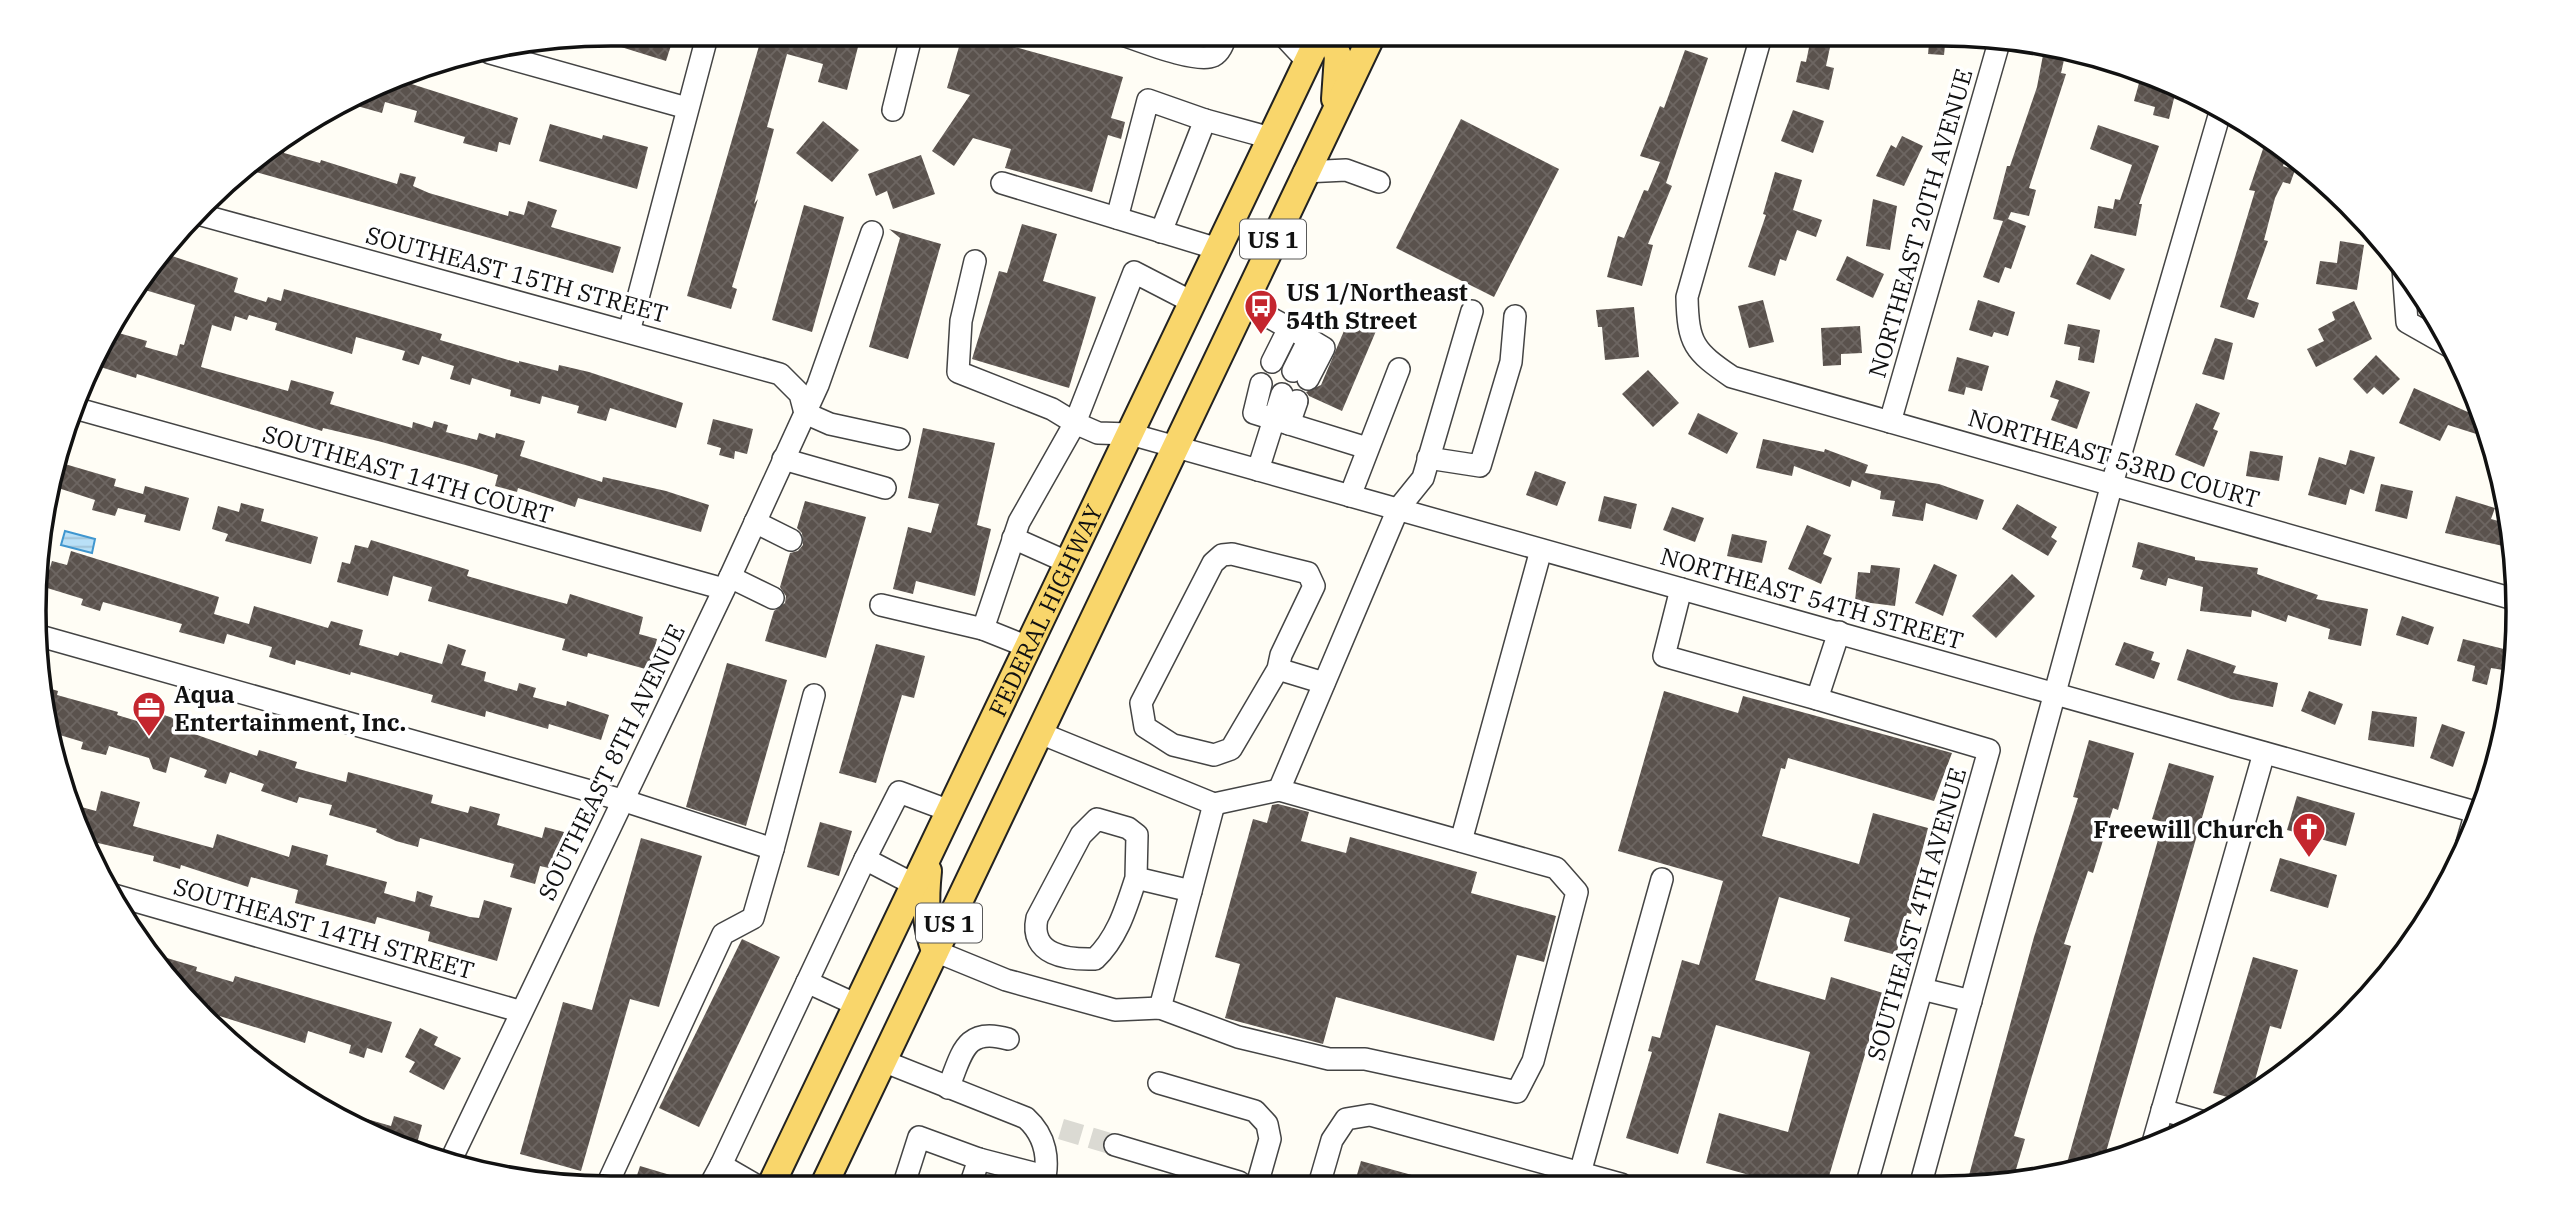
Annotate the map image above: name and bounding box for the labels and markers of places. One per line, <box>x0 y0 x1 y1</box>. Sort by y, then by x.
place label: US 1/Northeast 54th Street <box>1286 276 1468 336</box>
bus stop icon: US 1/Northeast 54th Street <box>1242 287 1280 336</box>
place label: Aqua Entertainment, Inc. <box>174 678 406 738</box>
office icon: Aqua Entertainment, Inc. <box>130 689 168 738</box>
church icon: Freewill Church <box>2290 810 2328 859</box>
place label: Freewill Church <box>2093 813 2284 845</box>

